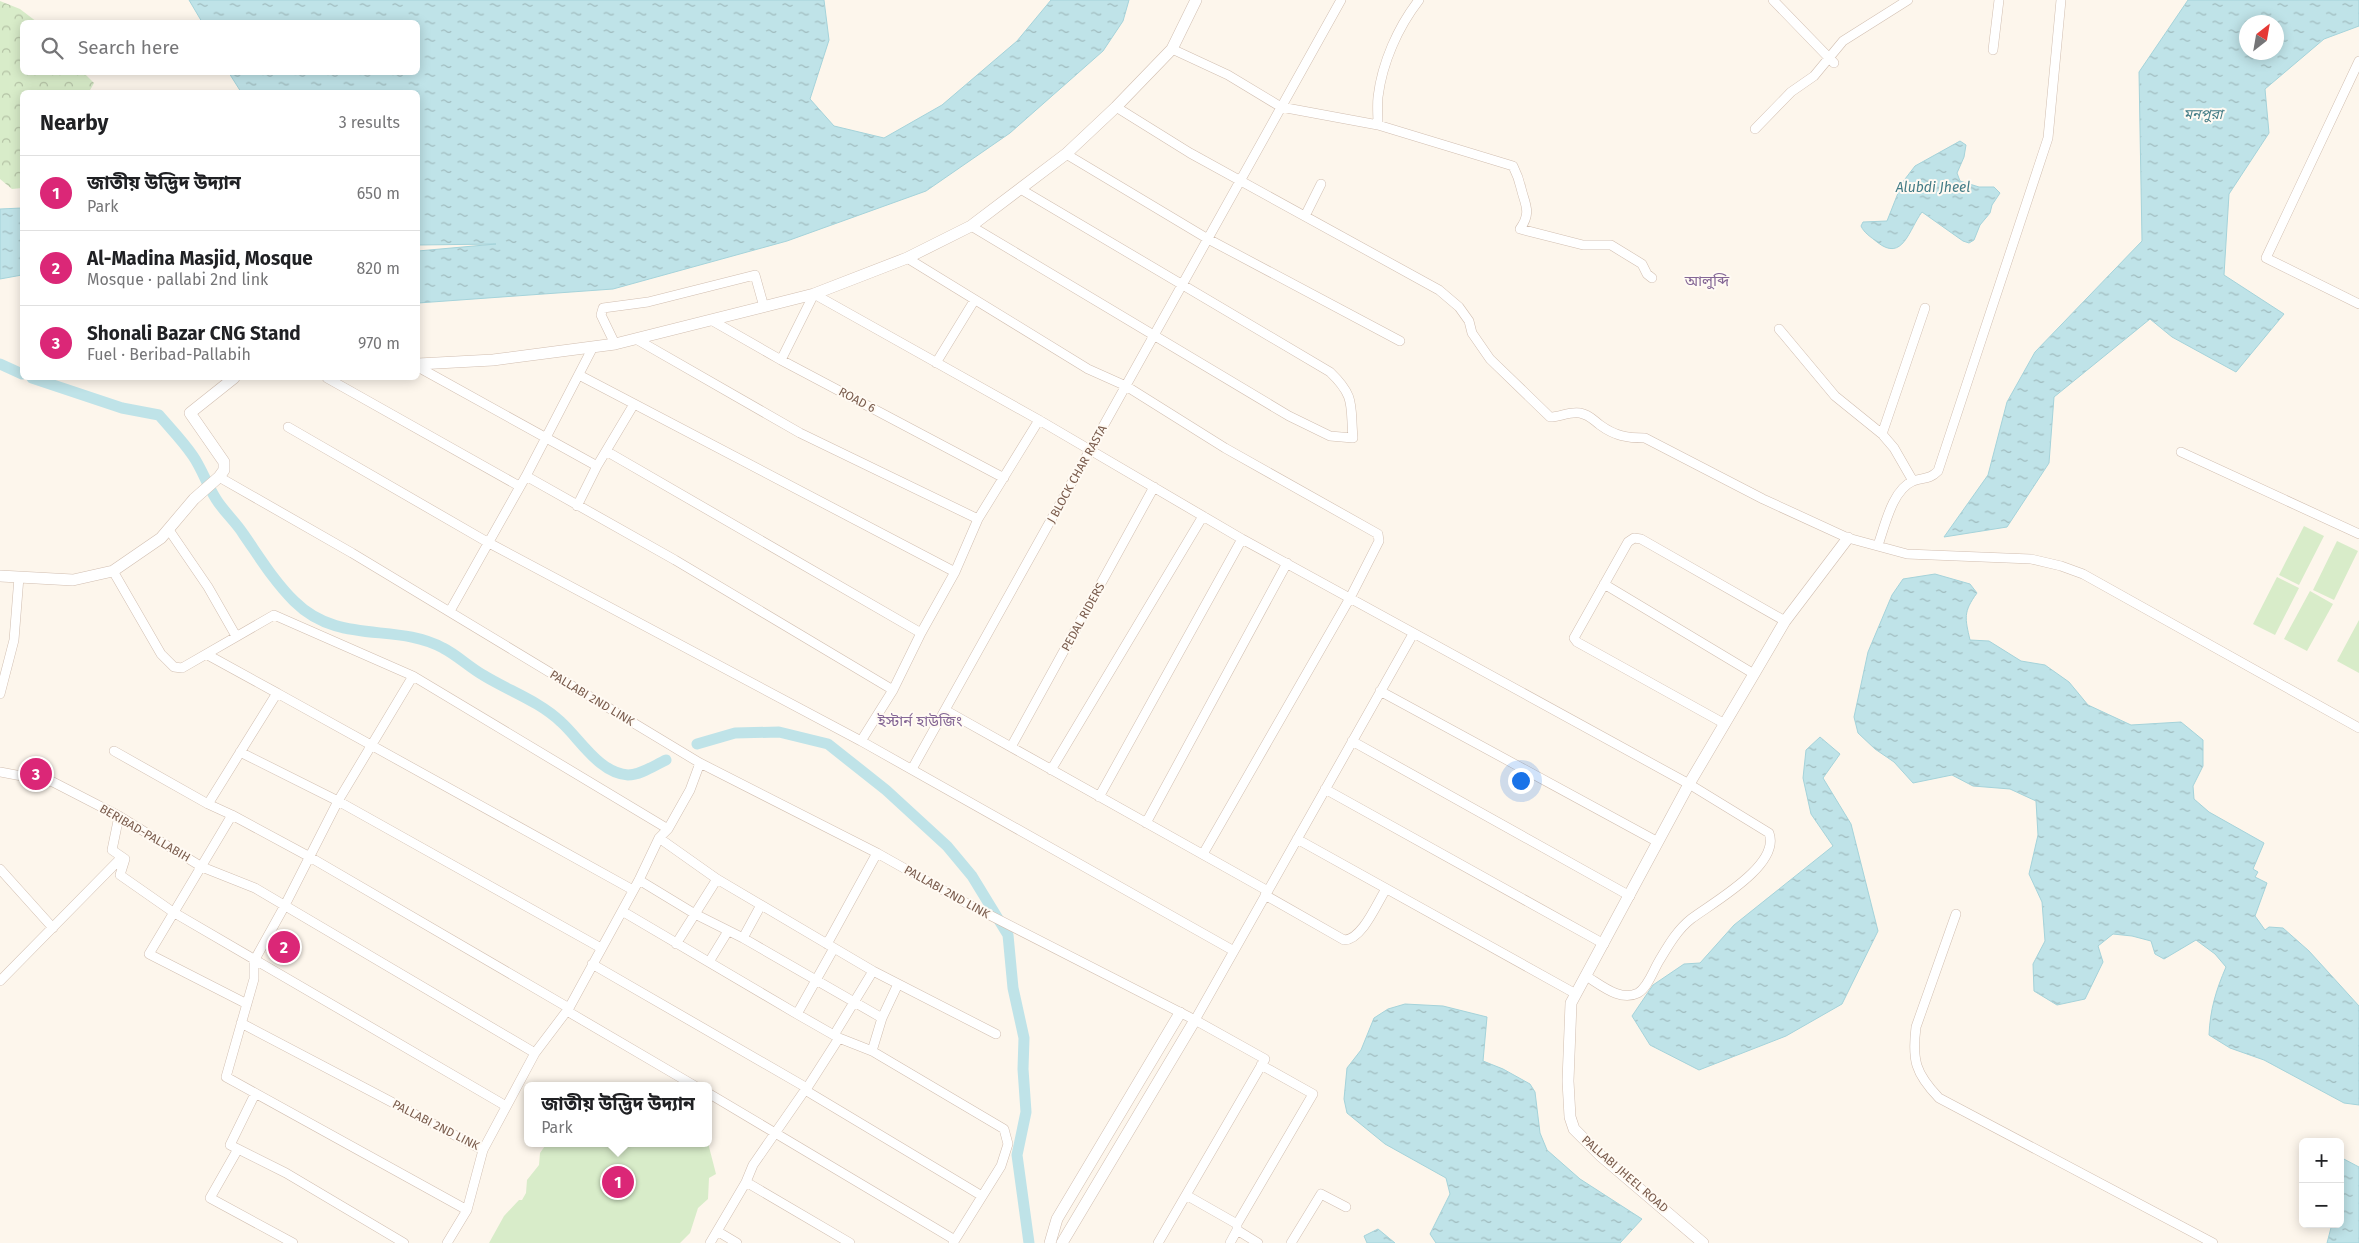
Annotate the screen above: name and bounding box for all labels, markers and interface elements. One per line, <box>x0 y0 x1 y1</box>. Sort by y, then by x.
north arrow <box>2239 15 2284 60</box>
search box <box>20 20 420 75</box>
icon: search <box>38 34 66 62</box>
text: Search here <box>78 36 179 59</box>
water label: মনপুরা <box>2183 106 2226 123</box>
text: Nearby <box>40 110 108 136</box>
text: 3 results <box>339 113 400 132</box>
text: জাতীয় উদ্ভিদ উদ্যান <box>87 171 241 194</box>
water label: Alubdi Jheel <box>1895 179 1970 196</box>
text: 1 <box>52 184 60 203</box>
text: 650 m <box>357 184 400 203</box>
text: Park <box>87 197 119 216</box>
text: Al-Madina Masjid, Mosque <box>87 247 313 270</box>
text: 2 <box>52 259 60 278</box>
text: 820 m <box>357 259 400 278</box>
text: Mosque · pallabi 2nd link <box>87 270 268 289</box>
district label: আলুব্দি <box>1684 272 1730 290</box>
text: Shonali Bazar CNG Stand <box>87 322 301 345</box>
text: 3 <box>52 334 60 353</box>
text: 970 m <box>358 334 400 353</box>
text: Fuel · Beribad-Pallabih <box>87 345 251 364</box>
street label: ROAD 6 <box>836 385 878 415</box>
street label: J BLOCK CHAR RASTA <box>1044 422 1110 525</box>
street label: PEDAL RIDERS <box>1059 580 1108 653</box>
street label: PALLABI 2ND LINK <box>547 667 637 729</box>
district label: ইস্টার্ন হাউজিং <box>877 712 963 730</box>
pin: 3 <box>20 755 52 793</box>
your location <box>1508 768 1534 794</box>
street label: BERIBAD-PALLABIH <box>97 801 193 865</box>
street label: PALLABI 2ND LINK <box>902 863 993 922</box>
pin: 2 <box>268 928 300 966</box>
popup <box>524 1082 712 1147</box>
text: জাতীয় উদ্ভিদ উদ্যান <box>541 1092 695 1115</box>
street label: PALLABI 2ND LINK <box>390 1097 483 1153</box>
text: Park <box>541 1118 573 1137</box>
street label: PALLABI JHEEL ROAD <box>1579 1133 1671 1215</box>
map controls <box>2299 1138 2344 1228</box>
button: + <box>2299 1138 2344 1183</box>
pin: 1 <box>602 1163 634 1201</box>
button: − <box>2299 1183 2344 1228</box>

